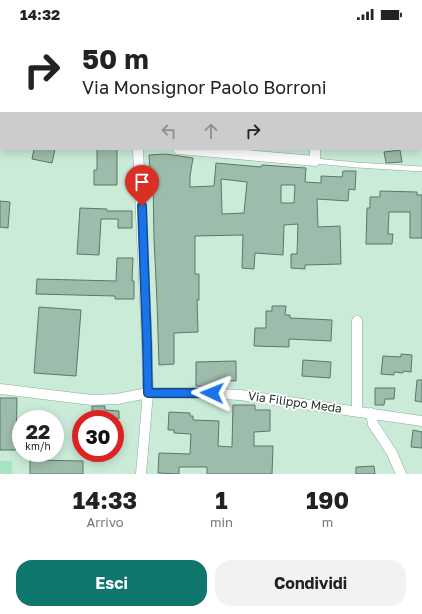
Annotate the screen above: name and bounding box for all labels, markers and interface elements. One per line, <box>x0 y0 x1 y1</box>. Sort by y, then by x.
text: 14:32 <box>20 5 60 23</box>
text: 50 m <box>82 42 149 75</box>
icon: right <box>16 44 68 96</box>
text: Via Monsignor Paolo Borroni <box>82 76 327 98</box>
icon: left <box>158 120 180 142</box>
icon: ahead <box>200 120 222 142</box>
icon: right <box>242 120 264 142</box>
pin <box>125 165 159 206</box>
icon: arrive <box>131 171 153 193</box>
position arrow <box>191 372 233 414</box>
street label: Via Filippo Meda <box>247 388 343 416</box>
speed limit sign: 30 <box>72 410 124 462</box>
text: 22 <box>26 419 50 443</box>
text: km/h <box>25 440 51 452</box>
text: 14:33 <box>73 485 137 514</box>
text: 1 <box>215 485 228 514</box>
text: 190 <box>306 485 349 514</box>
text: Arrivo <box>86 514 124 530</box>
text: min <box>210 514 233 530</box>
text: m <box>322 514 333 530</box>
button: Esci <box>16 560 207 606</box>
button: Condividi <box>215 560 406 606</box>

